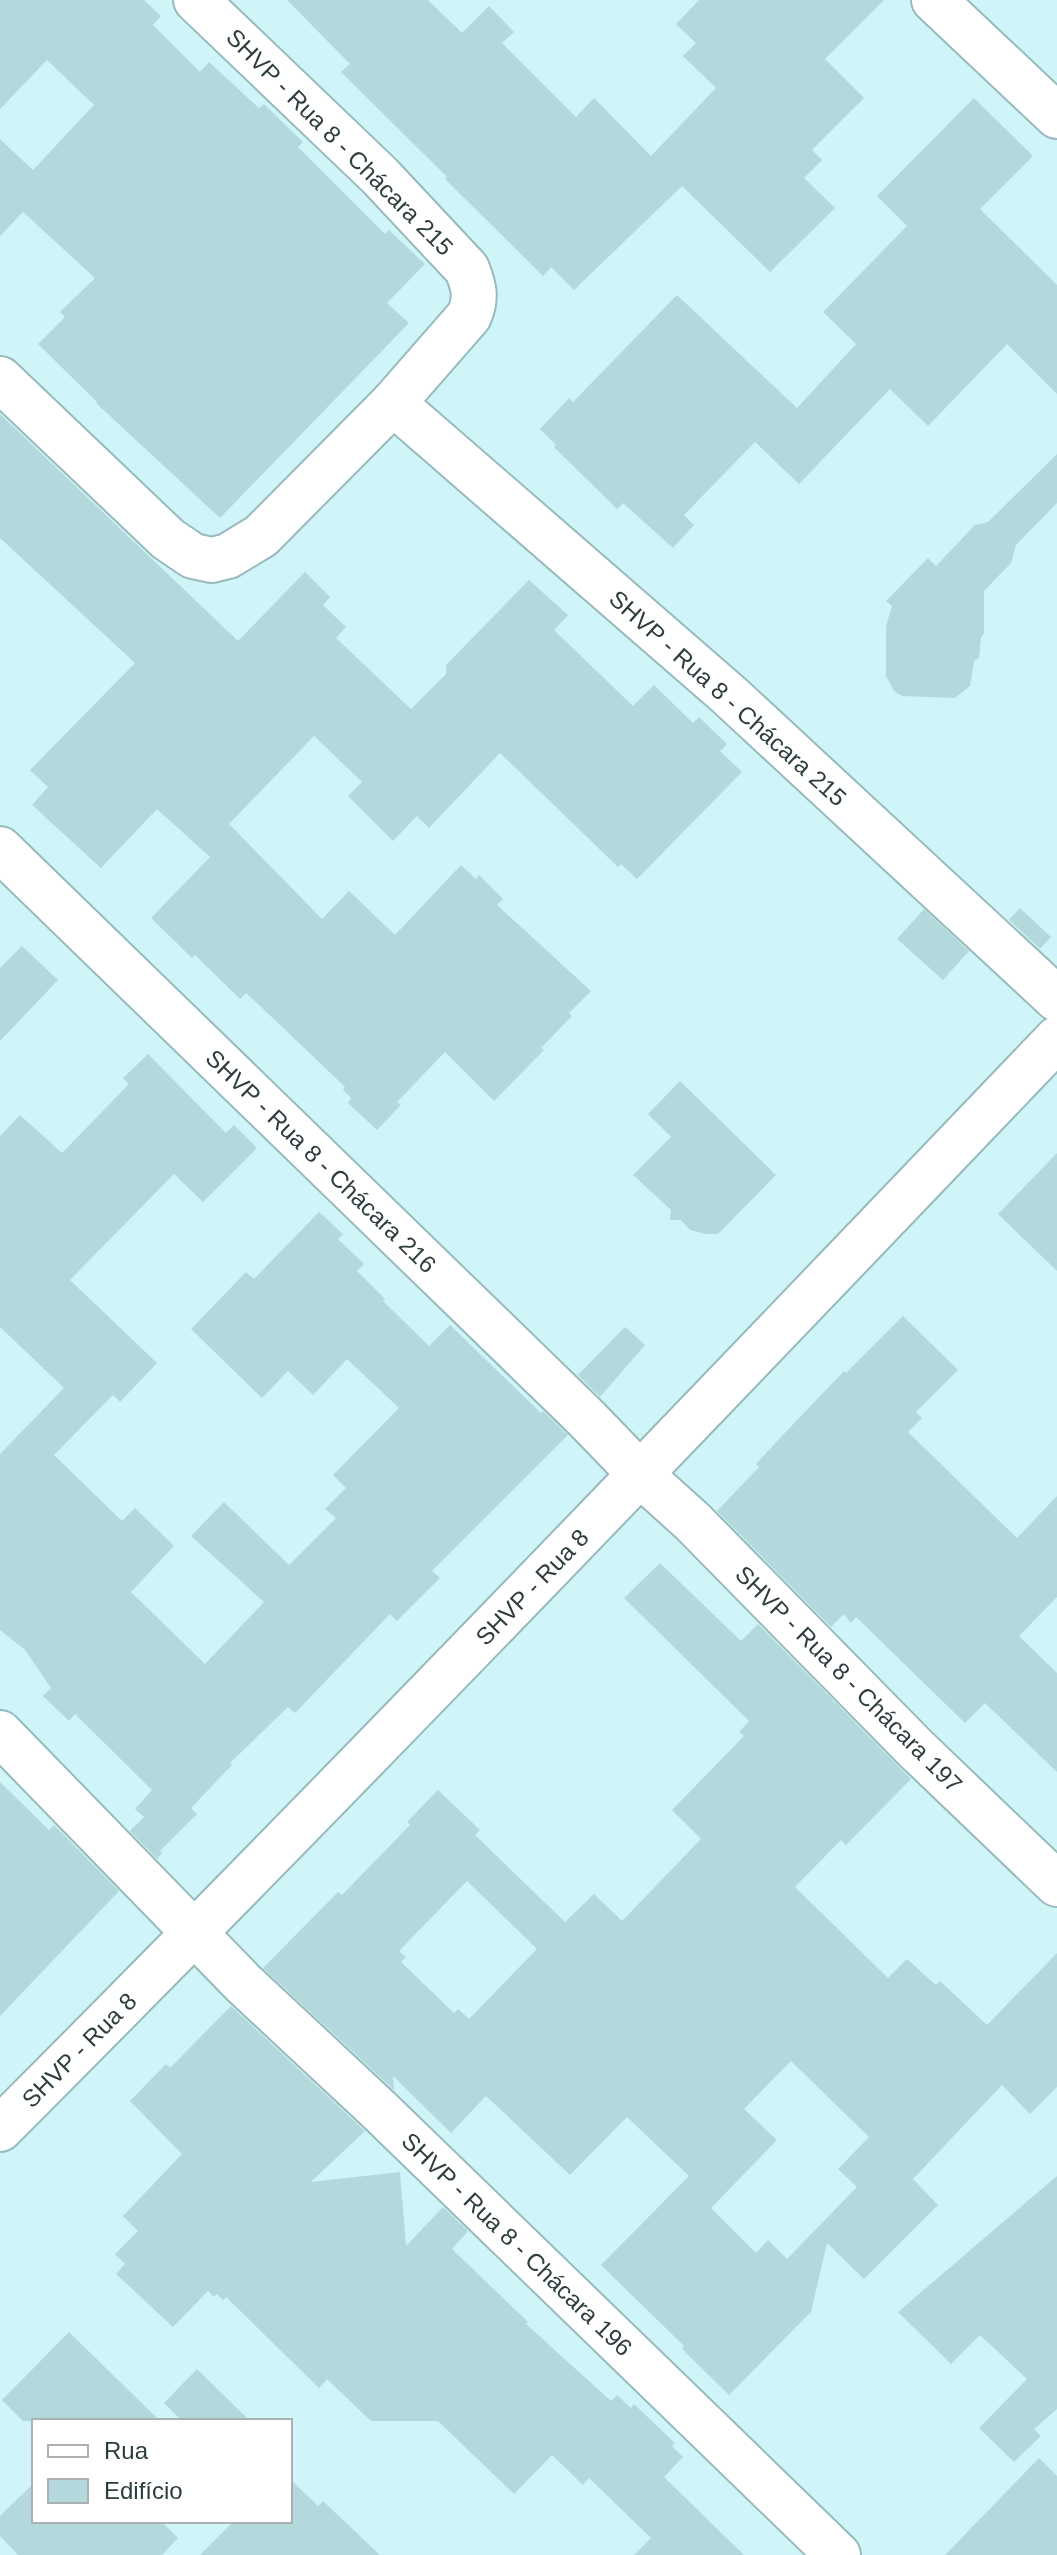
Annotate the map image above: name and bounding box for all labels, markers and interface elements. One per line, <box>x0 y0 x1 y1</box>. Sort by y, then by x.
street label: SHVP - Rua 8 - Chácara 215 <box>221 23 459 261</box>
street label: SHVP - Rua 8 - Chácara 215 <box>604 585 852 811</box>
street label: SHVP - Rua 8 - Chácara 216 <box>200 1044 442 1278</box>
street label: SHVP - Rua 8 <box>470 1524 594 1650</box>
street label: SHVP - Rua 8 - Chácara 197 <box>730 1560 968 1798</box>
street label: SHVP - Rua 8 <box>16 1987 142 2113</box>
street label: SHVP - Rua 8 - Chácara 196 <box>396 2127 638 2361</box>
legend <box>32 2419 292 2523</box>
text: Rua <box>104 2437 149 2464</box>
text: Edifício <box>104 2477 183 2504</box>

